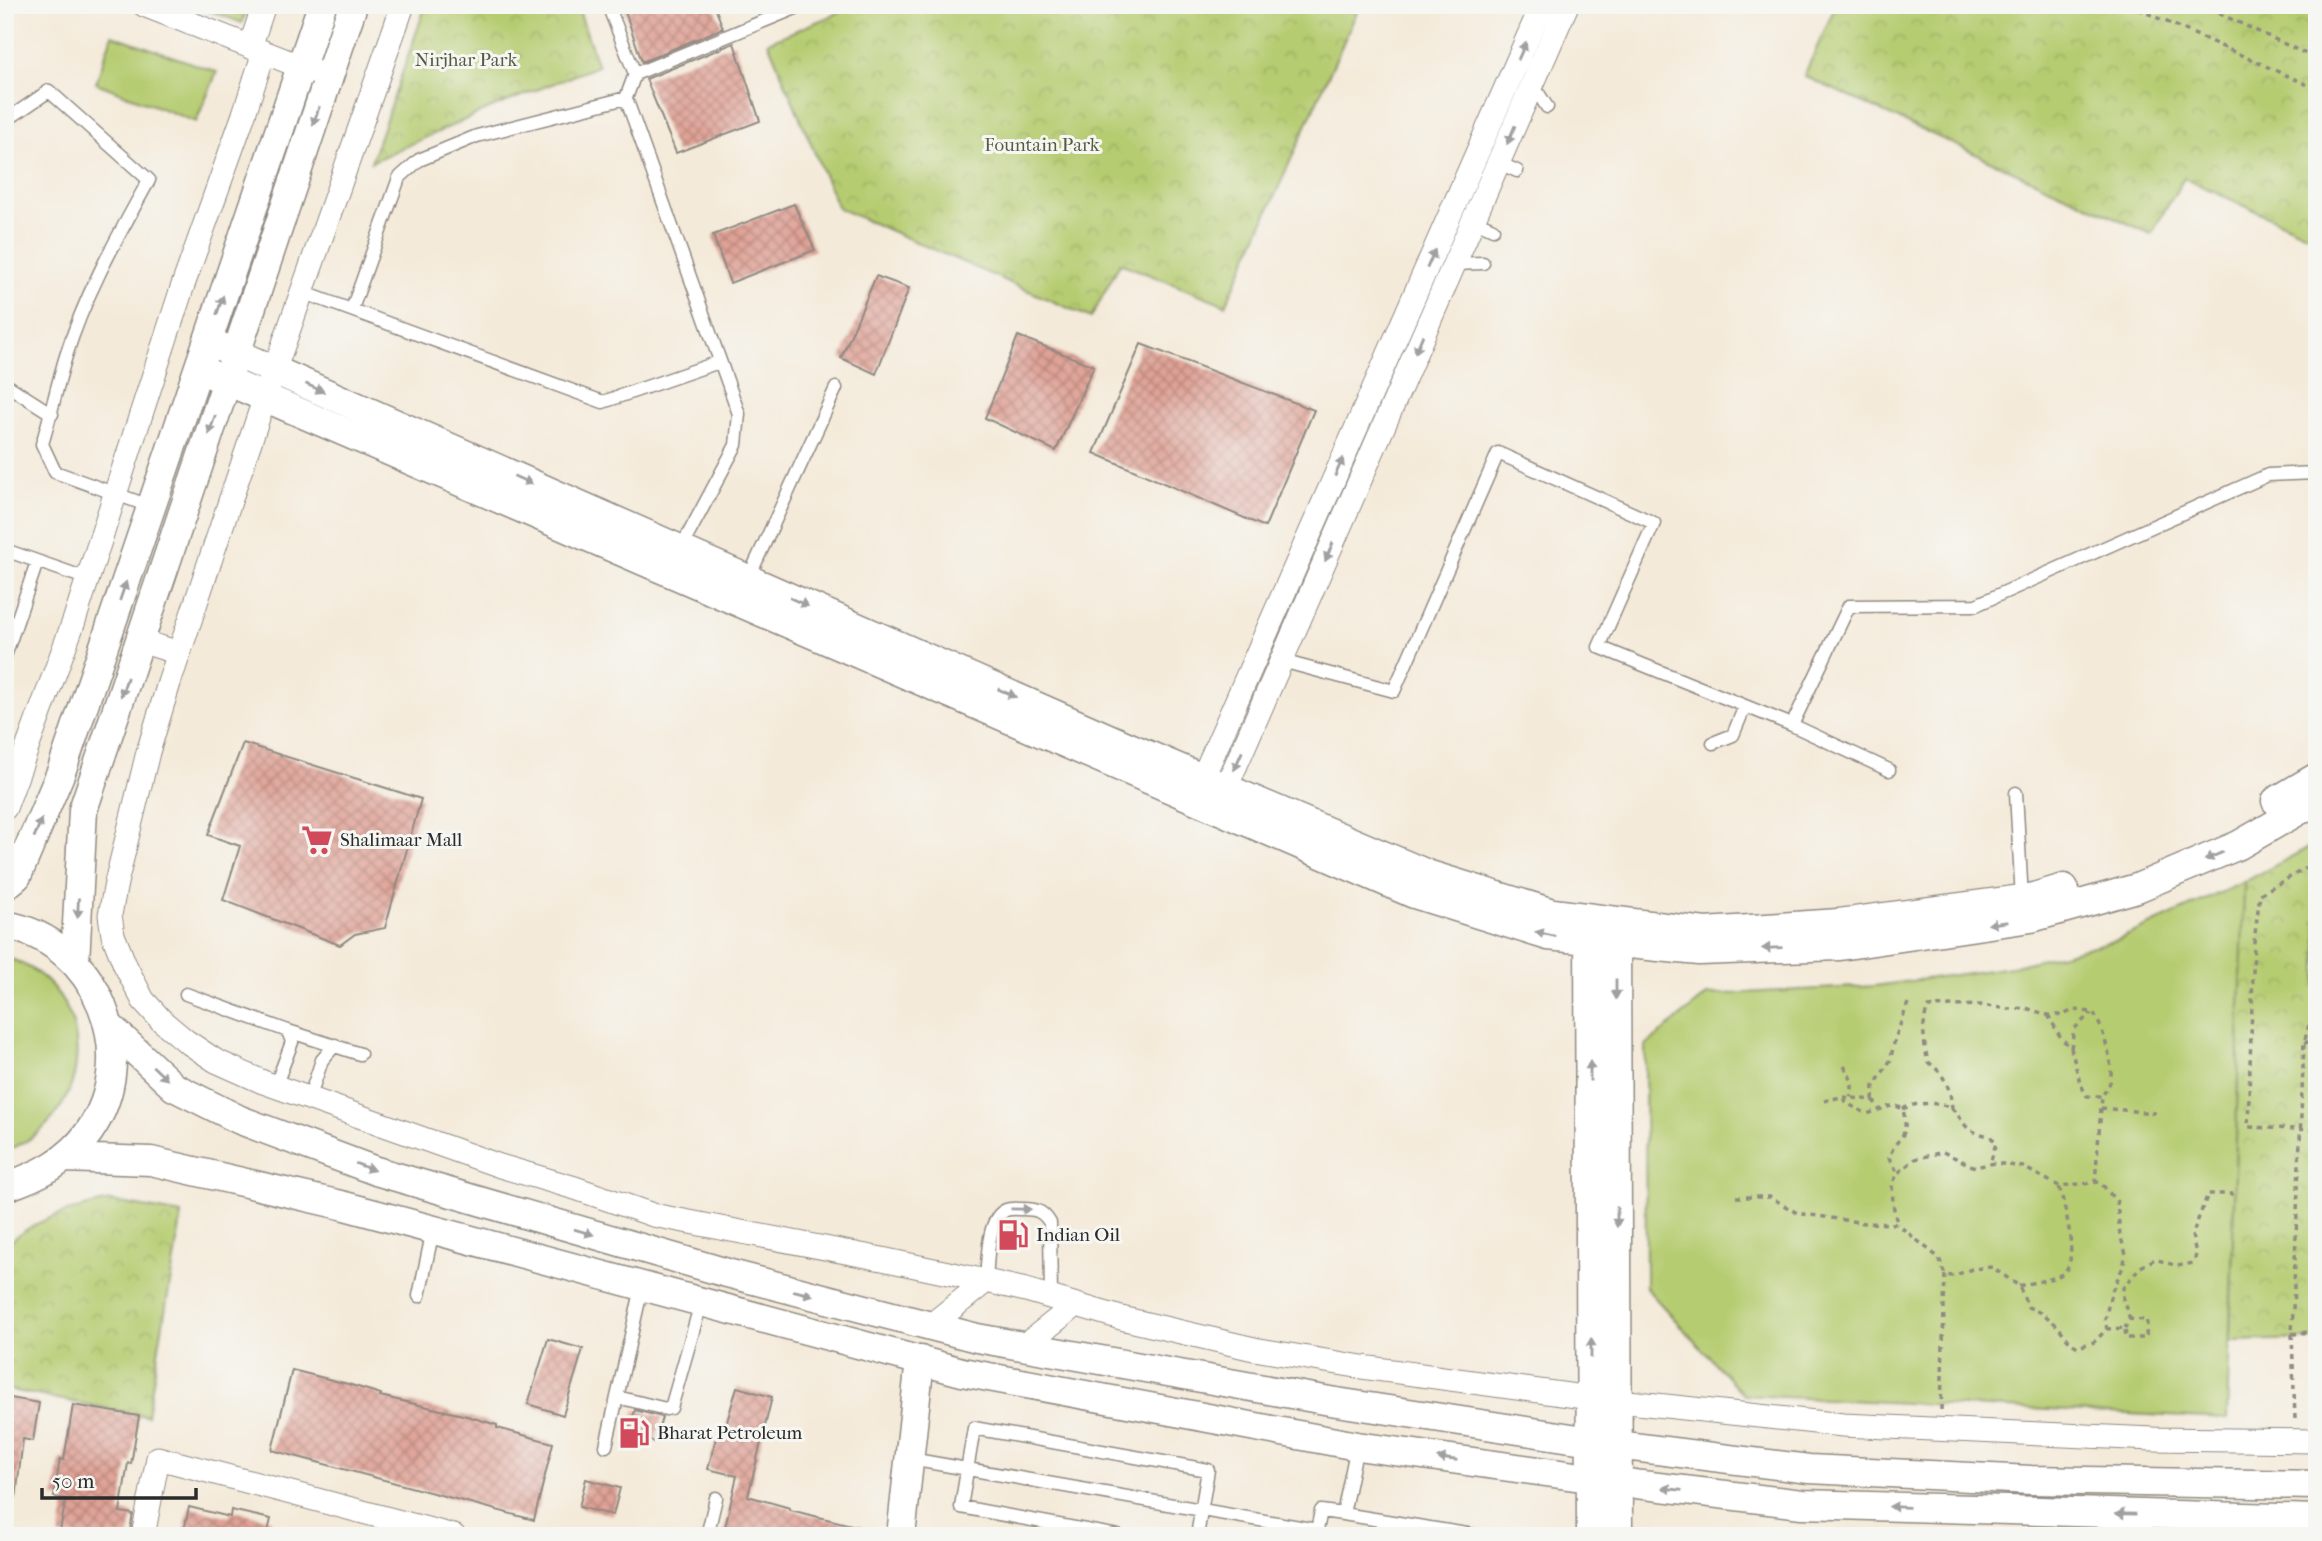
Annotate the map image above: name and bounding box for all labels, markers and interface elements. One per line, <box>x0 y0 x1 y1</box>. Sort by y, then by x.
one-way arrow <box>1517 40 1528 61</box>
park label: Nirjhar Park <box>415 49 517 71</box>
one-way arrow <box>310 106 321 127</box>
one-way arrow <box>1505 125 1517 145</box>
park label: Fountain Park <box>984 134 1100 156</box>
one-way arrow <box>1425 249 1437 269</box>
one-way arrow <box>215 295 226 316</box>
one-way arrow <box>1414 333 1425 354</box>
one-way arrow <box>305 382 325 394</box>
one-way arrow <box>206 415 217 436</box>
one-way arrow <box>1334 456 1345 477</box>
one-way arrow <box>513 474 533 486</box>
one-way arrow <box>1323 542 1335 562</box>
one-way arrow <box>118 580 129 601</box>
one-way arrow <box>788 596 809 607</box>
one-way arrow <box>118 677 129 698</box>
one-way arrow <box>997 687 1017 699</box>
one-way arrow <box>1232 750 1243 771</box>
one-way arrow <box>33 817 44 838</box>
supermarket icon: Shalimaar Mall <box>300 823 334 857</box>
place label: Shalimaar Mall <box>340 829 462 851</box>
one-way arrow <box>2204 850 2224 862</box>
one-way arrow <box>72 897 83 919</box>
one-way arrow <box>1986 917 2008 928</box>
one-way arrow <box>1534 928 1556 939</box>
one-way arrow <box>1761 943 1783 954</box>
one-way arrow <box>1610 978 1622 1000</box>
one-way arrow <box>1584 1060 1596 1082</box>
one-way arrow <box>151 1065 168 1081</box>
one-way arrow <box>355 1162 376 1173</box>
one-way arrow <box>1010 1203 1032 1215</box>
one-way arrow <box>1611 1206 1623 1228</box>
fuel station icon: Indian Oil <box>996 1218 1030 1252</box>
place label: Indian Oil <box>1036 1224 1120 1246</box>
one-way arrow <box>573 1227 594 1237</box>
one-way arrow <box>792 1288 814 1299</box>
one-way arrow <box>1585 1337 1597 1359</box>
fuel station icon: Bharat Petroleum <box>617 1416 651 1450</box>
place label: Bharat Petroleum <box>657 1422 802 1444</box>
one-way arrow <box>1435 1453 1457 1464</box>
scale bar <box>42 1457 196 1501</box>
text: 50 m <box>52 1469 95 1493</box>
one-way arrow <box>1661 1483 1683 1494</box>
one-way arrow <box>1887 1502 1909 1513</box>
one-way arrow <box>2115 1509 2137 1520</box>

